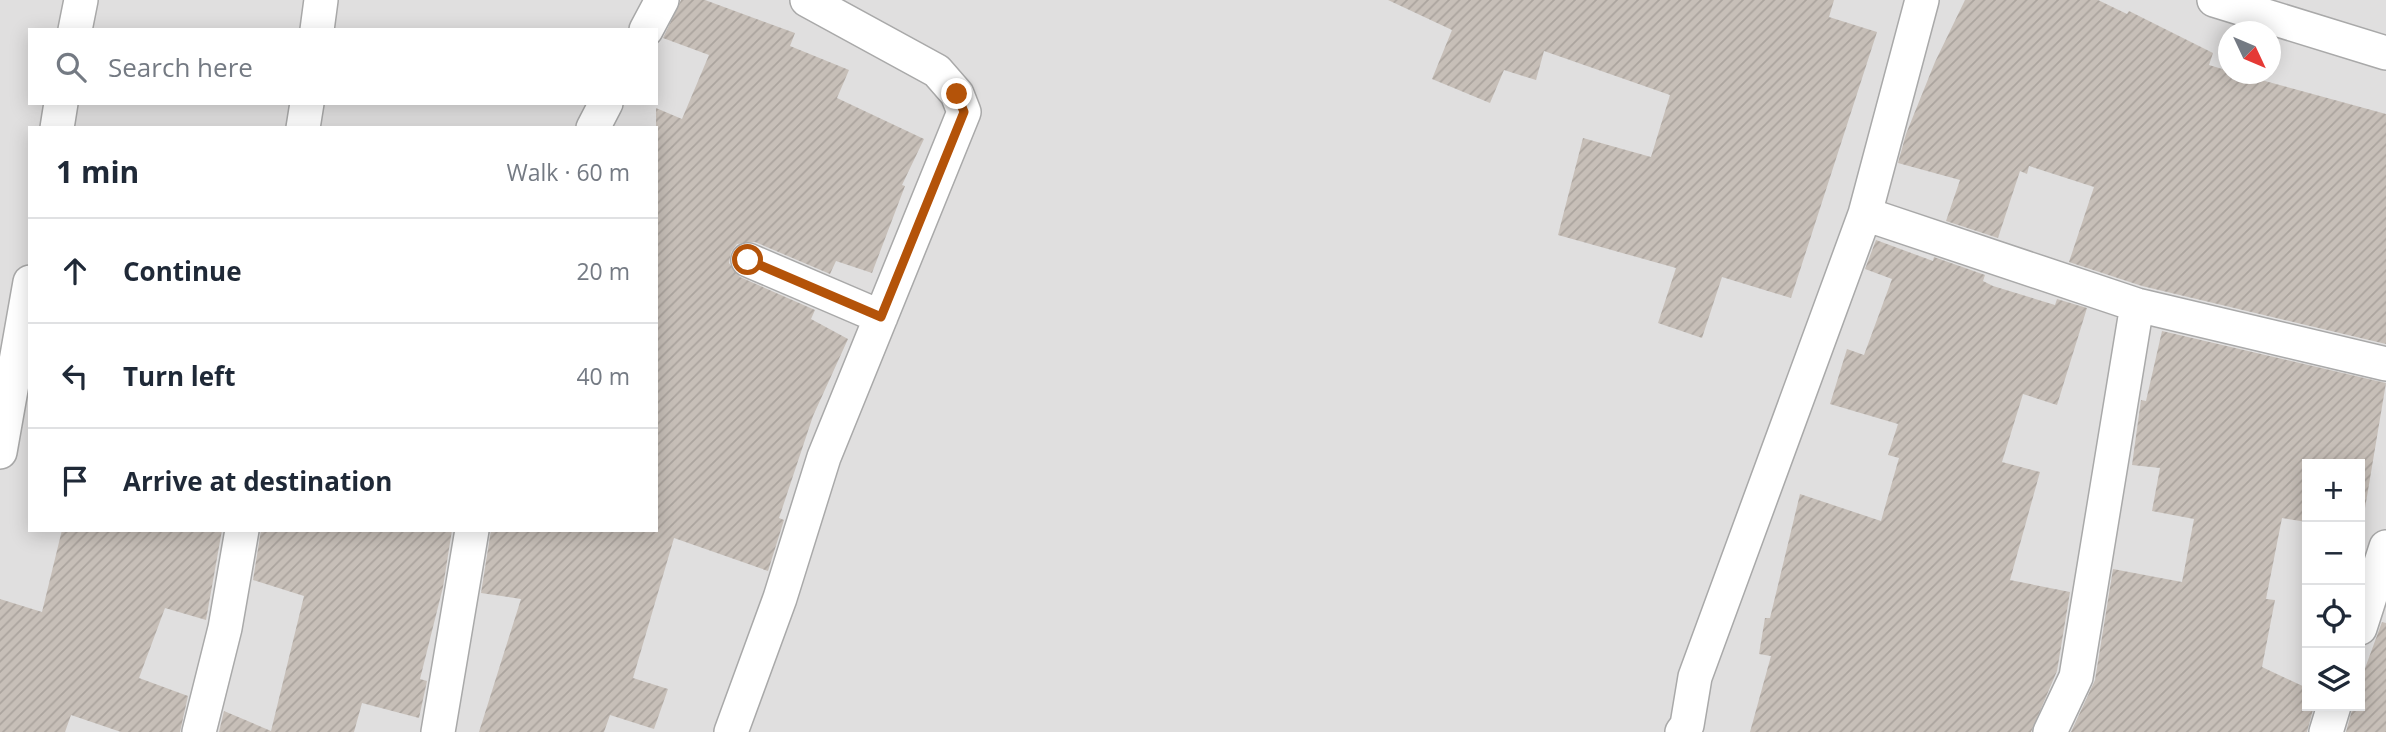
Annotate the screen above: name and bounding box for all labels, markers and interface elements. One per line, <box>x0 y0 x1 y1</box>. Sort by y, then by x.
north arrow <box>2218 21 2281 84</box>
search box <box>28 28 658 105</box>
icon: search <box>52 48 90 86</box>
text: Search here <box>108 49 253 85</box>
route end <box>941 78 972 109</box>
text: 1 min <box>56 151 139 192</box>
text: Walk · 60 m <box>507 156 630 188</box>
route start <box>732 244 763 275</box>
icon: ahead <box>56 252 94 290</box>
text: Continue <box>123 253 242 289</box>
text: 20 m <box>576 255 630 287</box>
icon: left <box>56 357 94 395</box>
text: Turn left <box>123 358 235 394</box>
text: 40 m <box>576 360 630 392</box>
map controls <box>2302 459 2365 711</box>
button: + <box>2302 459 2365 522</box>
icon: arrive <box>56 462 94 500</box>
text: Arrive at destination <box>123 463 392 499</box>
button: − <box>2302 522 2365 585</box>
button: locate <box>2302 585 2365 648</box>
button: layers <box>2302 648 2365 711</box>

